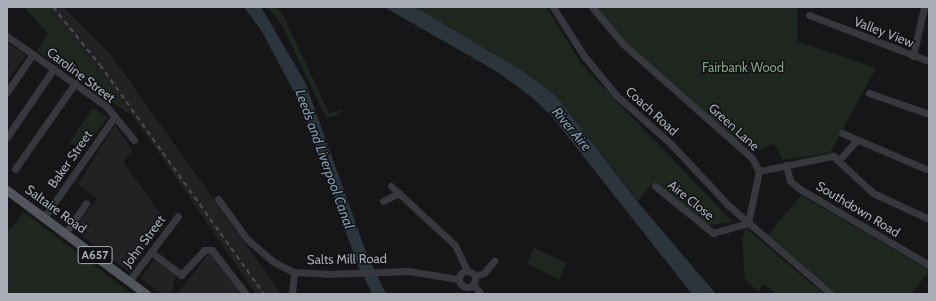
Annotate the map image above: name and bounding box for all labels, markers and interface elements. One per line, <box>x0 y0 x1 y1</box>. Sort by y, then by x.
street label: Valley View <box>852 13 916 51</box>
street label: Caroline Street <box>44 44 118 106</box>
park label: Fairbank Wood <box>702 59 784 75</box>
street label: Coach Road <box>623 83 681 139</box>
water label: Leeds and Liverpool Canal <box>292 87 358 231</box>
street label: Green Lane <box>705 100 763 154</box>
water label: River Aire <box>549 104 595 154</box>
street label: Baker Street <box>44 127 96 191</box>
street label: Aire Close <box>665 177 717 223</box>
street label: Southdown Road <box>813 178 903 240</box>
street label: Saltaire Road <box>22 182 90 236</box>
street label: John Street <box>119 212 169 270</box>
road number: A657 <box>77 245 113 265</box>
street label: Salts Mill Road <box>307 251 387 267</box>

